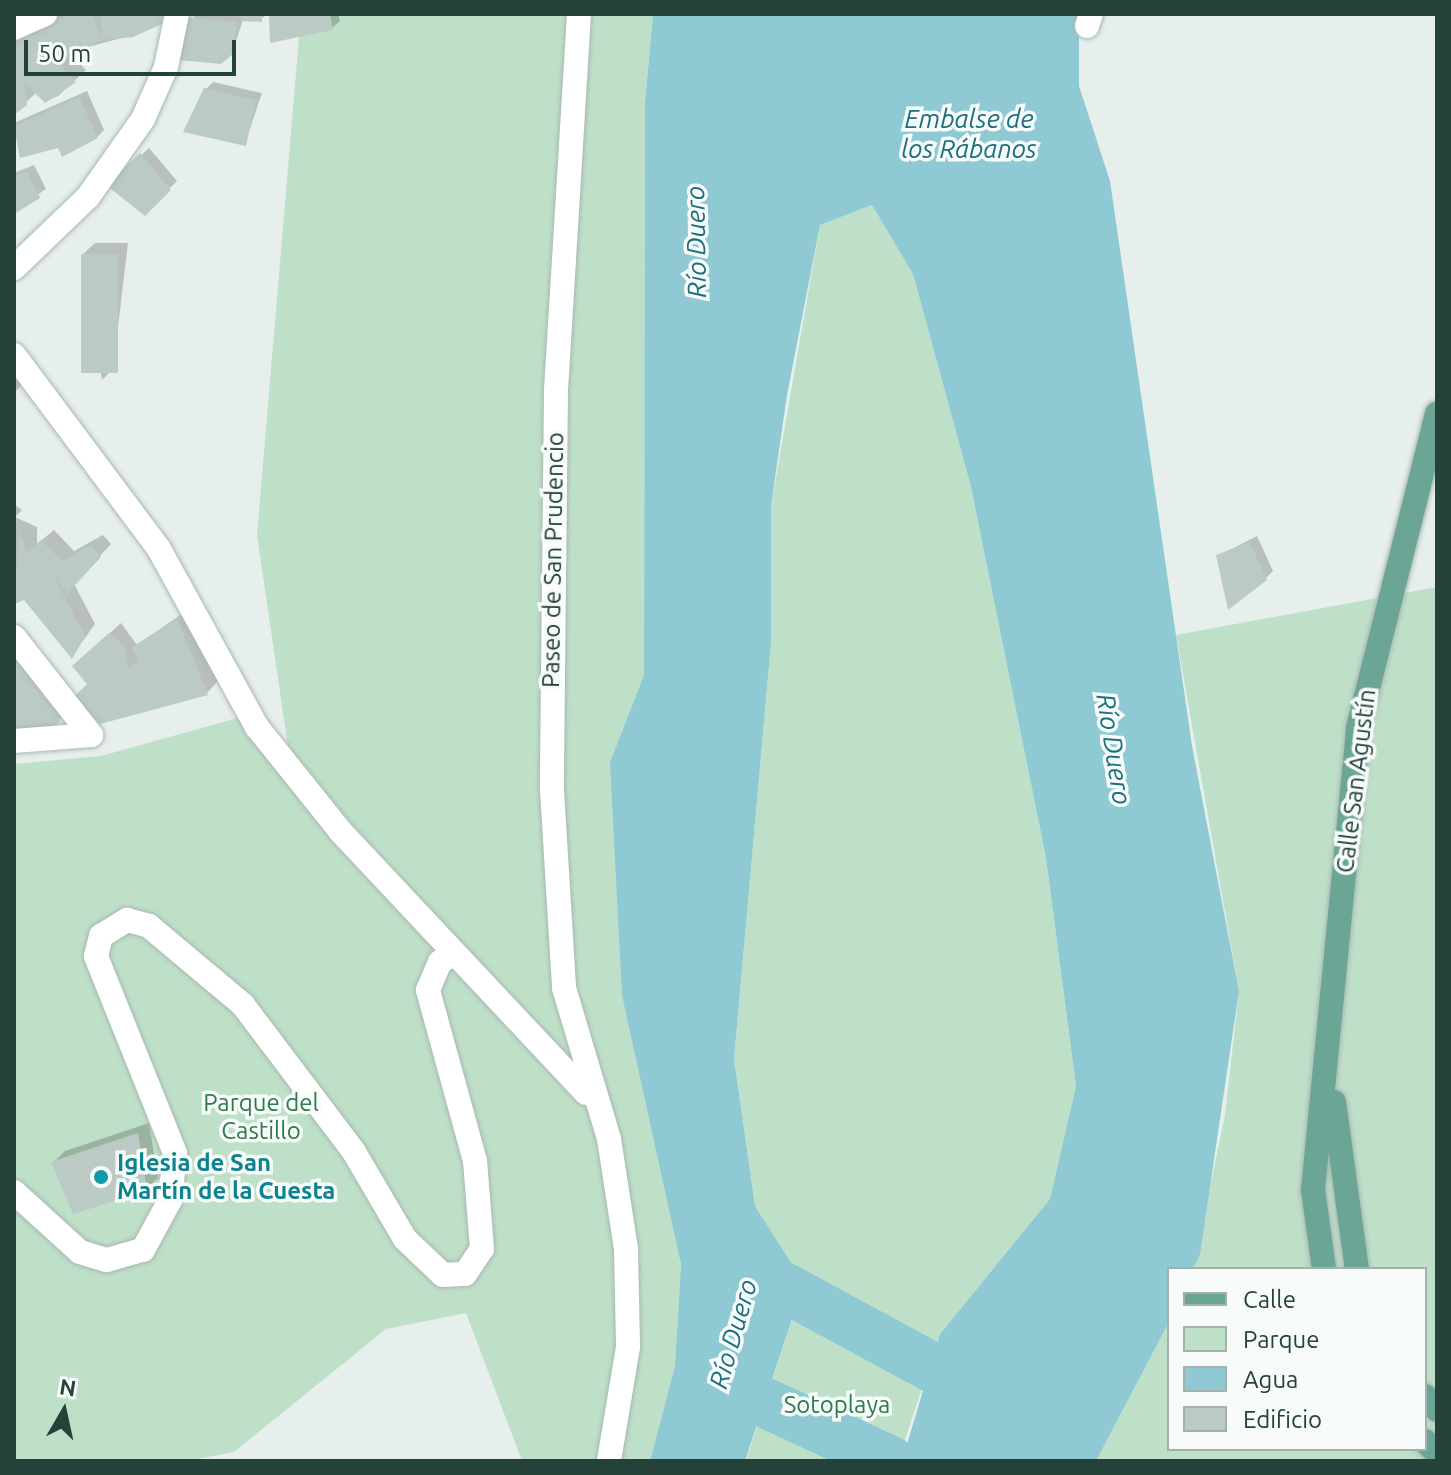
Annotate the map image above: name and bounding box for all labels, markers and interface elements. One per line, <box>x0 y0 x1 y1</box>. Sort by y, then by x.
scale bar <box>28 24 240 74</box>
text: 50 m <box>38 40 91 67</box>
water label: Embalse de los Rábanos <box>901 103 1037 164</box>
water label: Río Duero <box>679 186 713 298</box>
street label: Paseo de San Prudencio <box>536 432 570 688</box>
street label: Calle San Agustín <box>1330 687 1382 875</box>
water label: Río Duero <box>1090 691 1138 807</box>
park label: Parque del Castillo <box>203 1089 319 1145</box>
place label: Iglesia de San Martín de la Cuesta <box>117 1149 335 1205</box>
marker: Iglesia de San Martín de la Cuesta <box>92 1168 110 1186</box>
legend <box>1167 1267 1427 1451</box>
water label: Río Duero <box>703 1276 763 1392</box>
text: Calle <box>1243 1286 1296 1313</box>
text: Parque <box>1243 1326 1320 1353</box>
text: Agua <box>1243 1366 1298 1393</box>
north arrow <box>24 1371 104 1451</box>
text: N <box>58 1373 78 1400</box>
park label: Sotoplaya <box>784 1391 890 1419</box>
text: Edificio <box>1243 1406 1322 1433</box>

